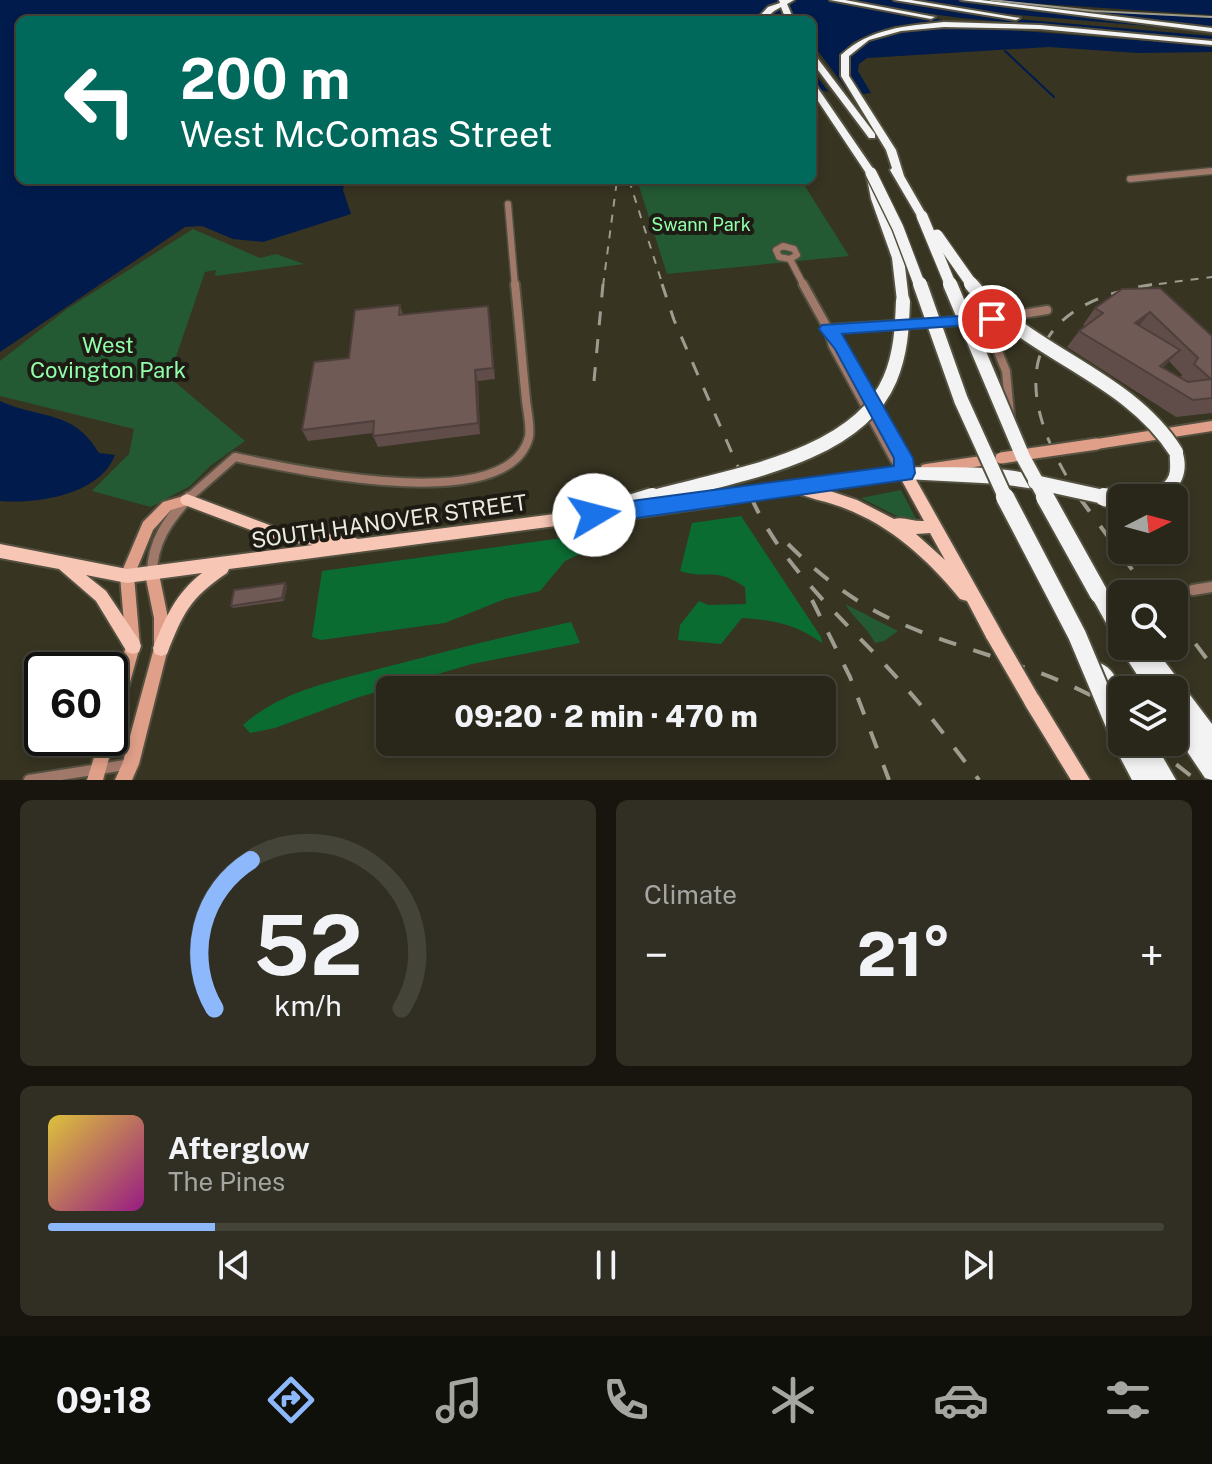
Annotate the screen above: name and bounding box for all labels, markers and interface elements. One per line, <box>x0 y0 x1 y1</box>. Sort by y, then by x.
text: 200 m <box>180 46 350 112</box>
icon: left <box>48 48 152 152</box>
text: West McComas Street <box>180 113 553 155</box>
park label: Swann Park <box>651 214 751 235</box>
pin <box>958 285 1026 353</box>
icon: arrive <box>970 297 1014 341</box>
park label: West Covington Park <box>30 332 186 383</box>
position arrow <box>552 473 636 557</box>
north arrow <box>1108 484 1188 564</box>
map controls <box>1108 484 1188 756</box>
street label: SOUTH HANOVER STREET <box>250 489 528 553</box>
button: search <box>1108 580 1188 660</box>
speed limit sign: 60 <box>24 652 128 756</box>
button: layers <box>1108 676 1188 756</box>
text: 09:20 · 2 min · 470 m <box>454 698 758 734</box>
text: Climate <box>644 879 737 910</box>
text: 52 <box>254 896 362 994</box>
text: 21° <box>857 919 951 990</box>
text: − <box>644 929 668 981</box>
text: + <box>1140 929 1164 981</box>
text: km/h <box>274 989 342 1022</box>
text: Afterglow <box>168 1130 310 1166</box>
text: The Pines <box>168 1166 285 1197</box>
icon: previous <box>212 1243 256 1287</box>
icon: pause <box>584 1243 628 1287</box>
icon: next <box>956 1243 1000 1287</box>
icon: directions <box>263 1372 319 1428</box>
icon: music <box>431 1372 487 1428</box>
icon: phone <box>598 1372 654 1428</box>
icon: climate <box>765 1372 821 1428</box>
icon: car <box>933 1372 989 1428</box>
icon: filters <box>1100 1372 1156 1428</box>
text: 09:18 <box>56 1379 152 1421</box>

